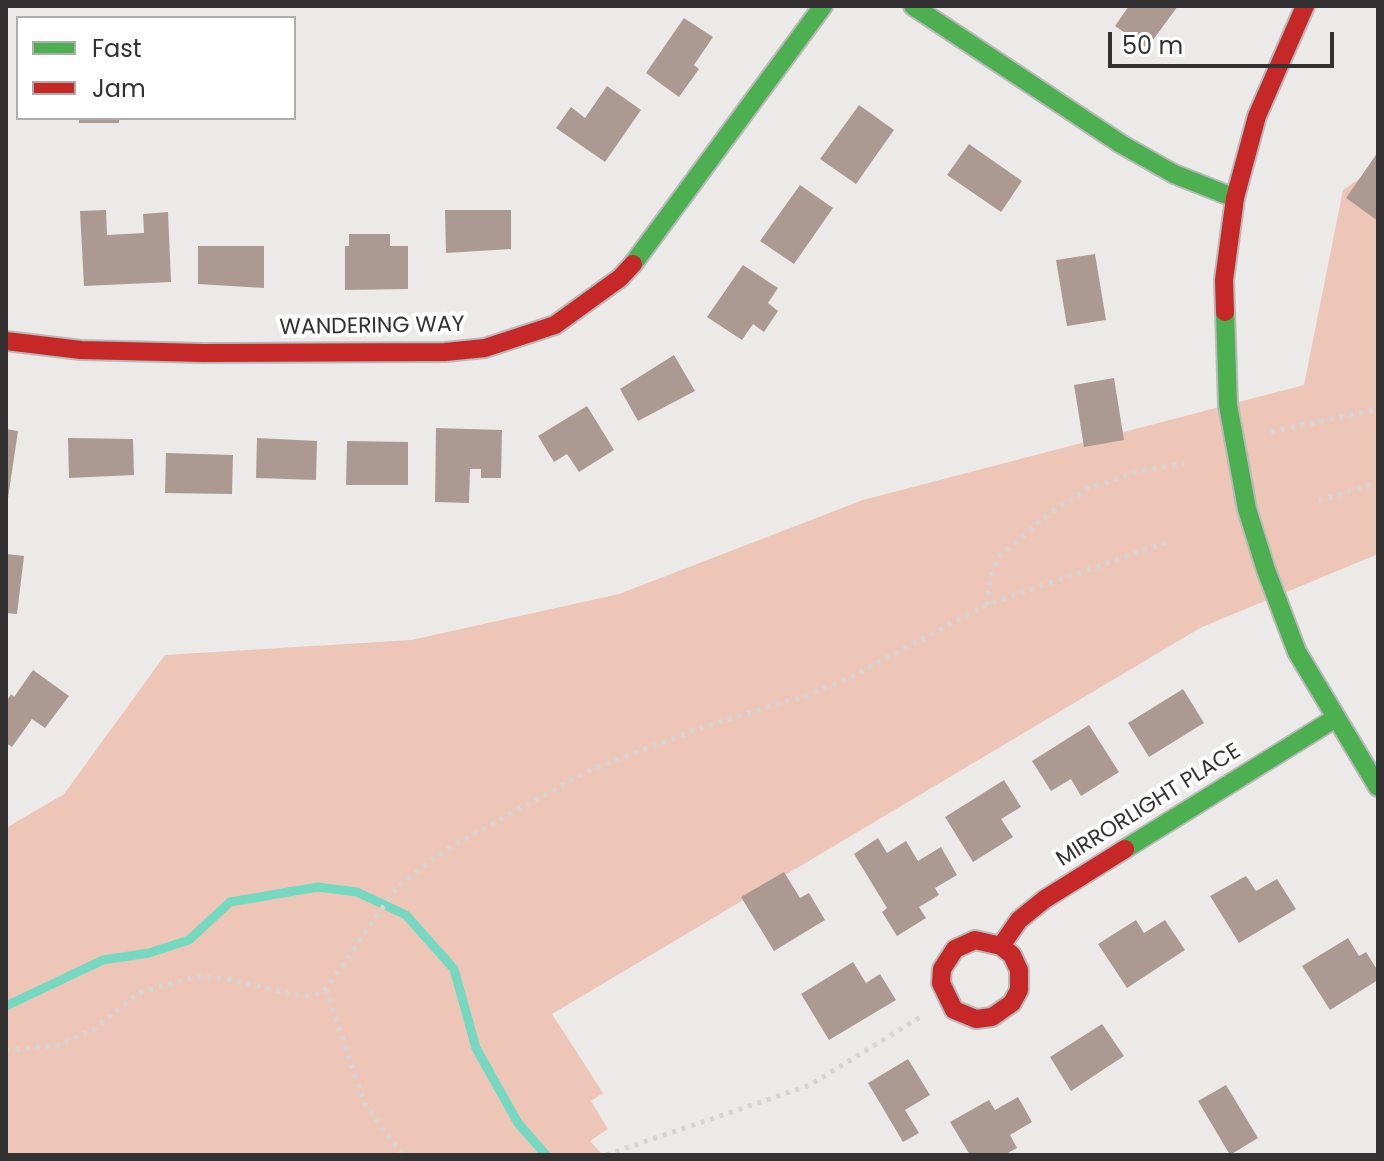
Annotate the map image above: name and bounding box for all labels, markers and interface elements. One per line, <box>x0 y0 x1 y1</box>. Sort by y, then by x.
legend <box>16 16 296 120</box>
scale bar <box>1112 16 1338 66</box>
text: 50 m <box>1122 29 1183 62</box>
text: Fast <box>92 32 142 65</box>
text: Jam <box>92 72 146 105</box>
street label: WANDERING WAY <box>279 312 465 342</box>
street label: MIRRORLIGHT PLACE <box>1052 739 1246 873</box>

